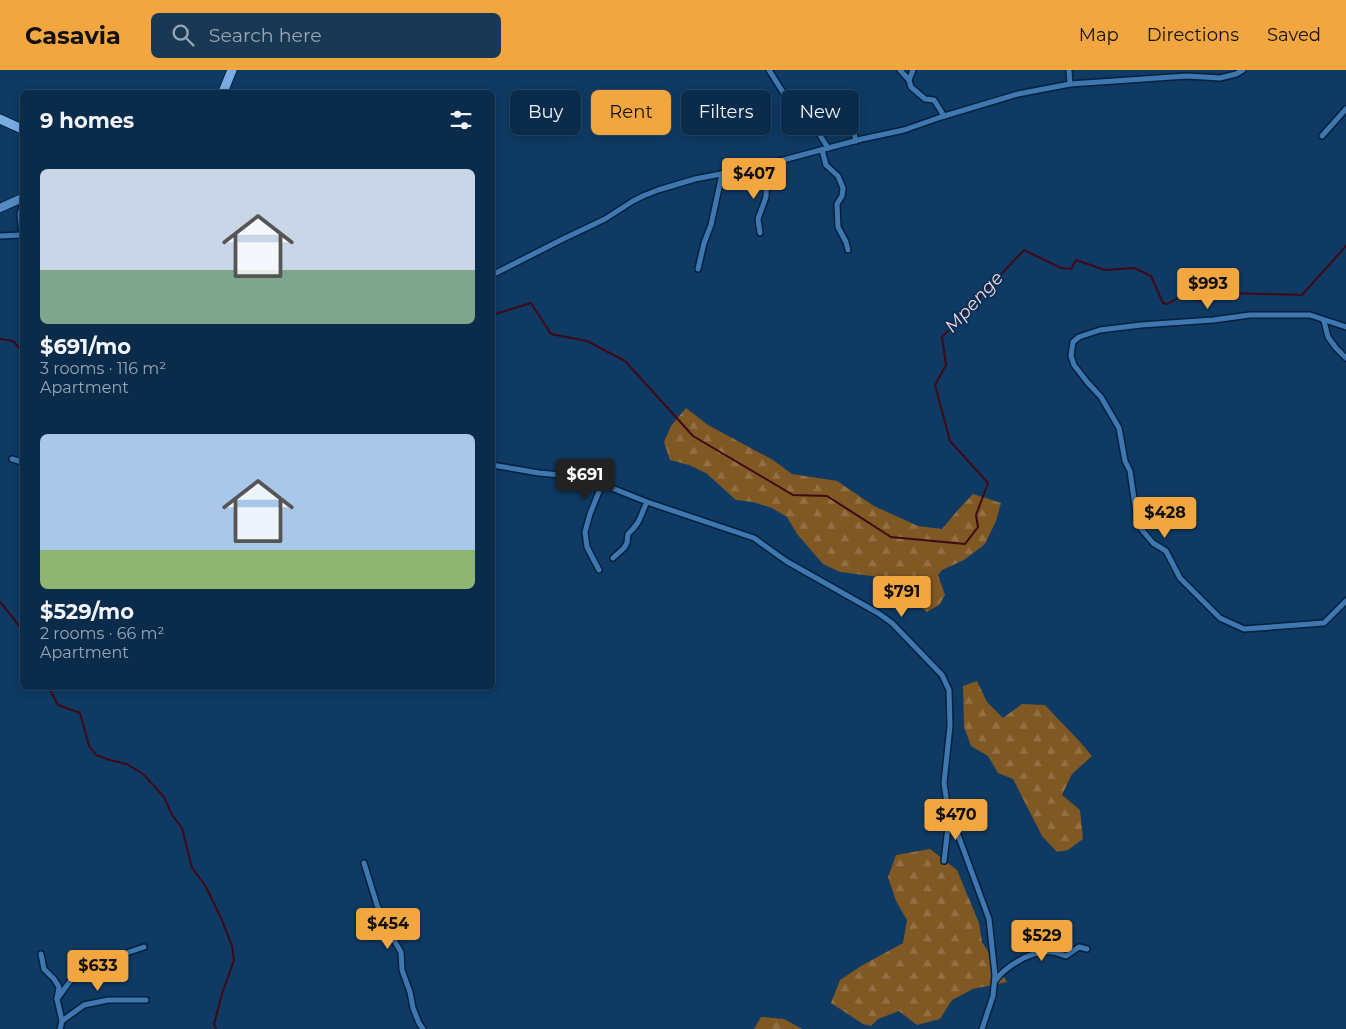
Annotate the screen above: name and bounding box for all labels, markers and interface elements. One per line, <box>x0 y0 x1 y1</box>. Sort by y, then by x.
search box <box>151 13 501 58</box>
text: Casavia <box>25 21 121 50</box>
icon: search <box>169 21 197 49</box>
text: Search here <box>209 24 322 47</box>
text: Map <box>1079 24 1119 46</box>
text: Directions <box>1147 24 1239 46</box>
text: Saved <box>1267 24 1321 46</box>
chip: Buy <box>510 90 581 135</box>
chip: Rent <box>591 90 671 135</box>
chip: Filters <box>681 90 771 135</box>
chip: New <box>781 90 859 135</box>
icon: filters <box>447 106 475 134</box>
text: 9 homes <box>40 108 134 133</box>
pin: $407 <box>724 158 784 200</box>
text: $407 <box>733 164 775 183</box>
icon: home <box>213 201 303 291</box>
water label: Mpenge <box>940 267 1008 337</box>
pin: $993 <box>1178 268 1238 310</box>
text: $993 <box>1188 274 1228 293</box>
text: $691/mo <box>40 334 131 359</box>
text: 3 rooms · 116 m² <box>40 359 166 378</box>
text: Apartment <box>40 378 129 397</box>
pin: $691 <box>555 458 615 501</box>
text: $691 <box>567 465 603 484</box>
icon: home <box>213 466 303 556</box>
pin: $428 <box>1135 496 1195 539</box>
text: $428 <box>1144 503 1186 522</box>
pin: $791 <box>872 576 932 618</box>
text: $791 <box>884 582 920 601</box>
text: $529/mo <box>40 599 134 624</box>
text: 2 rooms · 66 m² <box>40 624 164 643</box>
text: Apartment <box>40 643 129 662</box>
pin: $470 <box>926 798 986 841</box>
text: $470 <box>935 805 977 824</box>
pin: $454 <box>358 908 418 950</box>
text: $454 <box>367 914 409 933</box>
pin: $529 <box>1012 920 1072 962</box>
text: $529 <box>1022 926 1062 945</box>
pin: $633 <box>68 950 128 992</box>
text: $633 <box>78 956 118 975</box>

